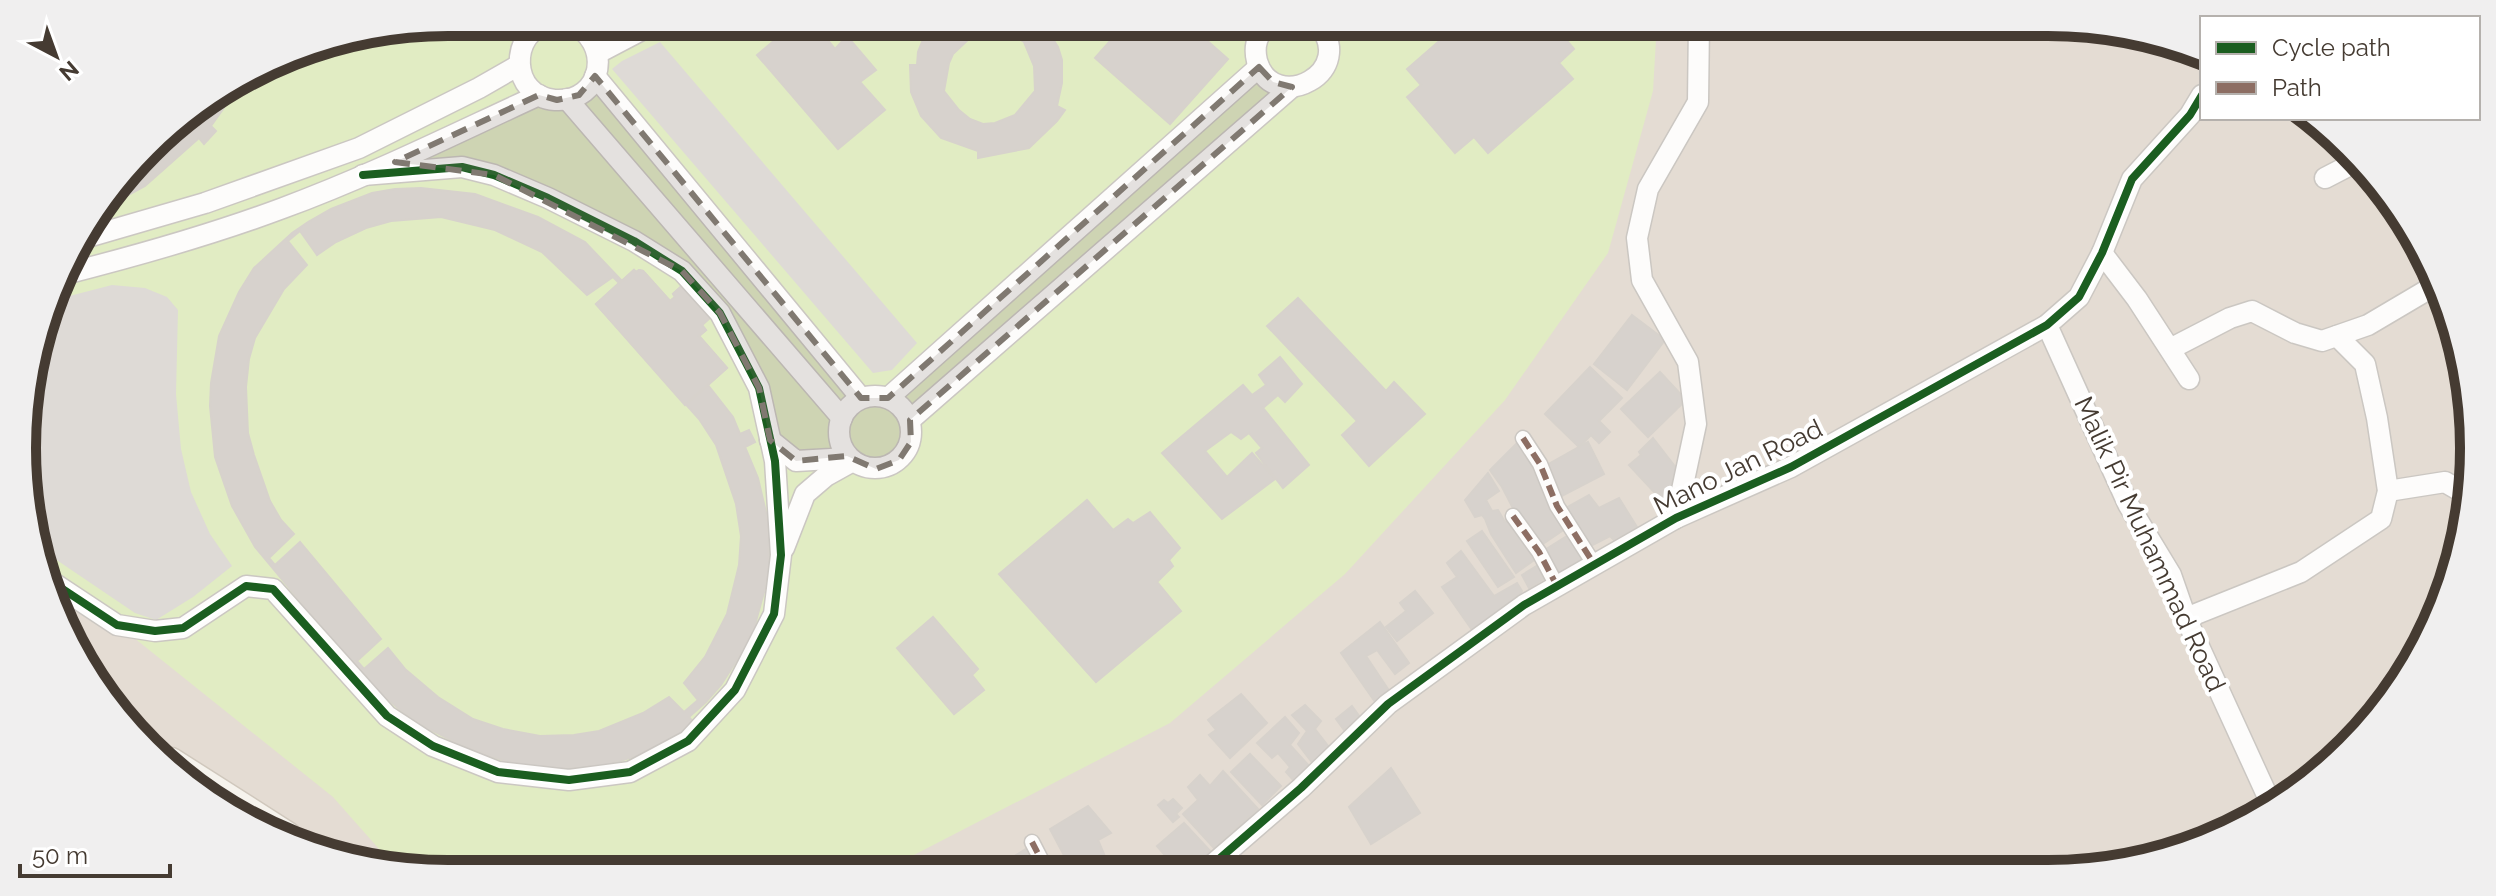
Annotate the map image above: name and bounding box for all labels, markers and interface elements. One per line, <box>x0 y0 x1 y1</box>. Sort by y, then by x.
north arrow <box>16 16 96 96</box>
legend <box>2200 16 2480 120</box>
text: Cycle path <box>2272 33 2391 62</box>
text: N <box>54 56 84 86</box>
text: Path <box>2272 73 2322 102</box>
street label: Malik Pir Muhammad Road <box>2068 392 2232 696</box>
street label: Mano Jan Road <box>1649 413 1827 521</box>
scale bar <box>20 828 170 878</box>
text: 50 m <box>32 841 88 870</box>

